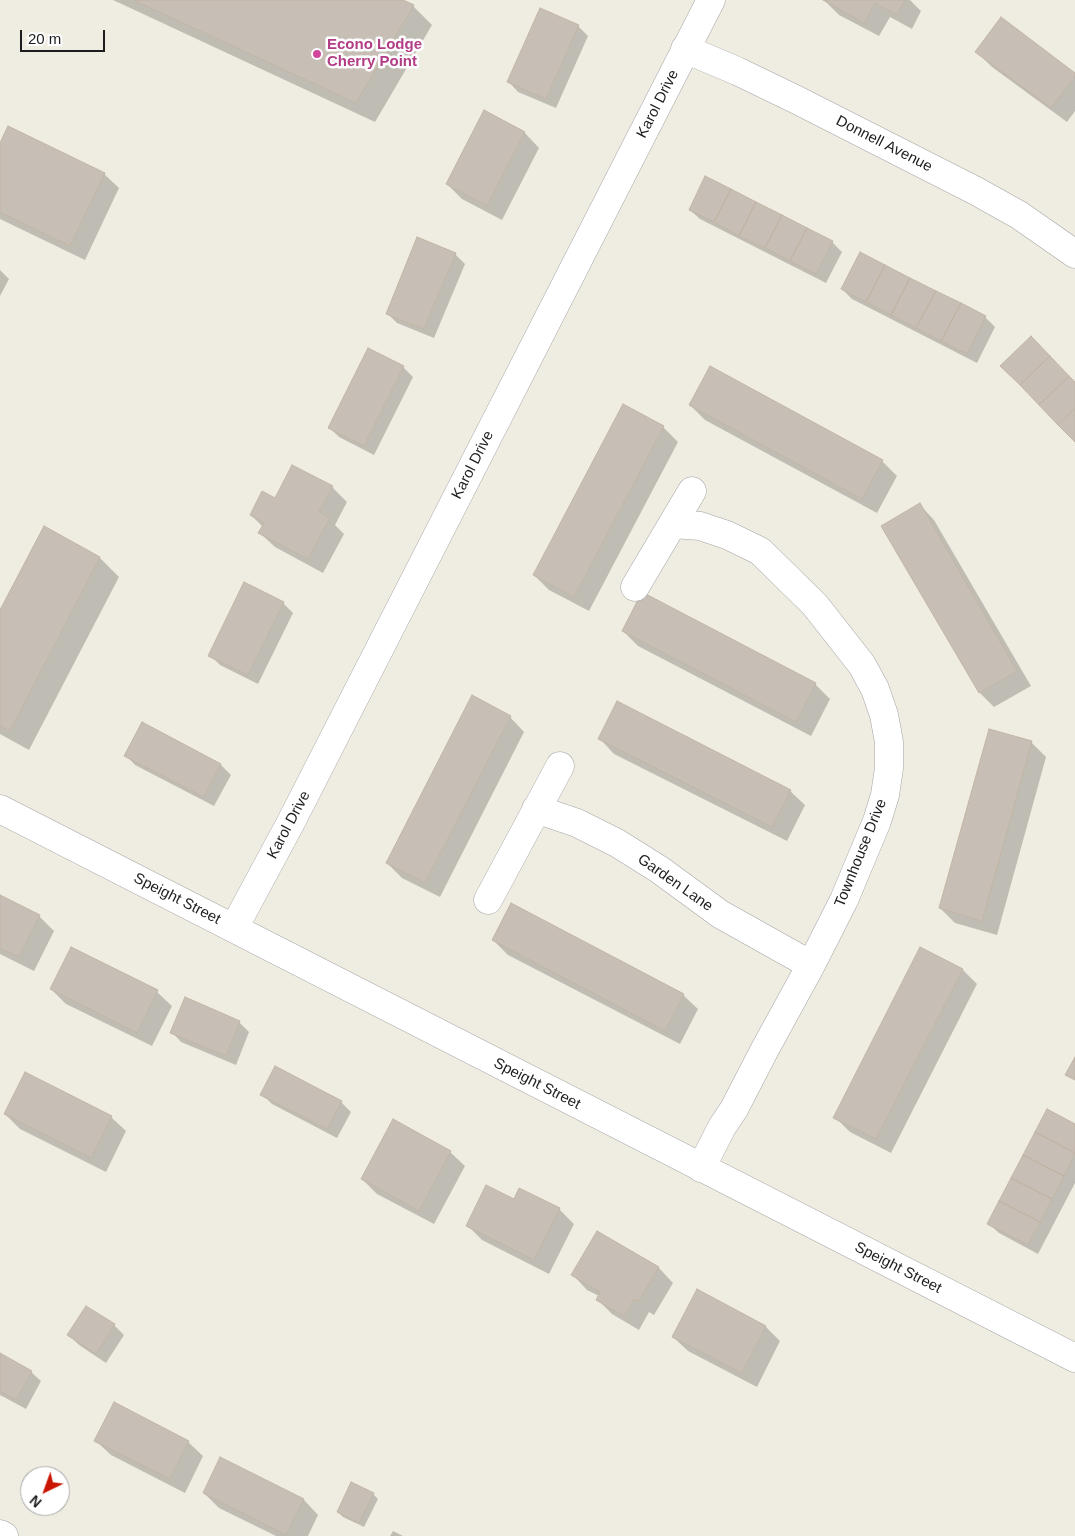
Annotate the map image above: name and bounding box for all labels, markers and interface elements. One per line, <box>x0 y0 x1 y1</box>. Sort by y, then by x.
scale bar <box>22 20 108 52</box>
text: 20 m <box>28 30 61 47</box>
place label: Econo Lodge Cherry Point <box>327 36 422 71</box>
marker: Econo Lodge Cherry Point <box>311 48 323 60</box>
street label: Karol Drive <box>633 67 683 141</box>
street label: Donnell Avenue <box>833 112 935 176</box>
street label: Karol Drive <box>448 428 498 502</box>
street label: Karol Drive <box>264 788 314 862</box>
street label: Townhouse Drive <box>831 796 891 910</box>
street label: Garden Lane <box>634 851 716 915</box>
street label: Speight Street <box>131 869 223 929</box>
street label: Speight Street <box>491 1054 583 1114</box>
street label: Speight Street <box>852 1238 944 1298</box>
north arrow <box>20 1466 70 1516</box>
text: N <box>27 1492 45 1511</box>

